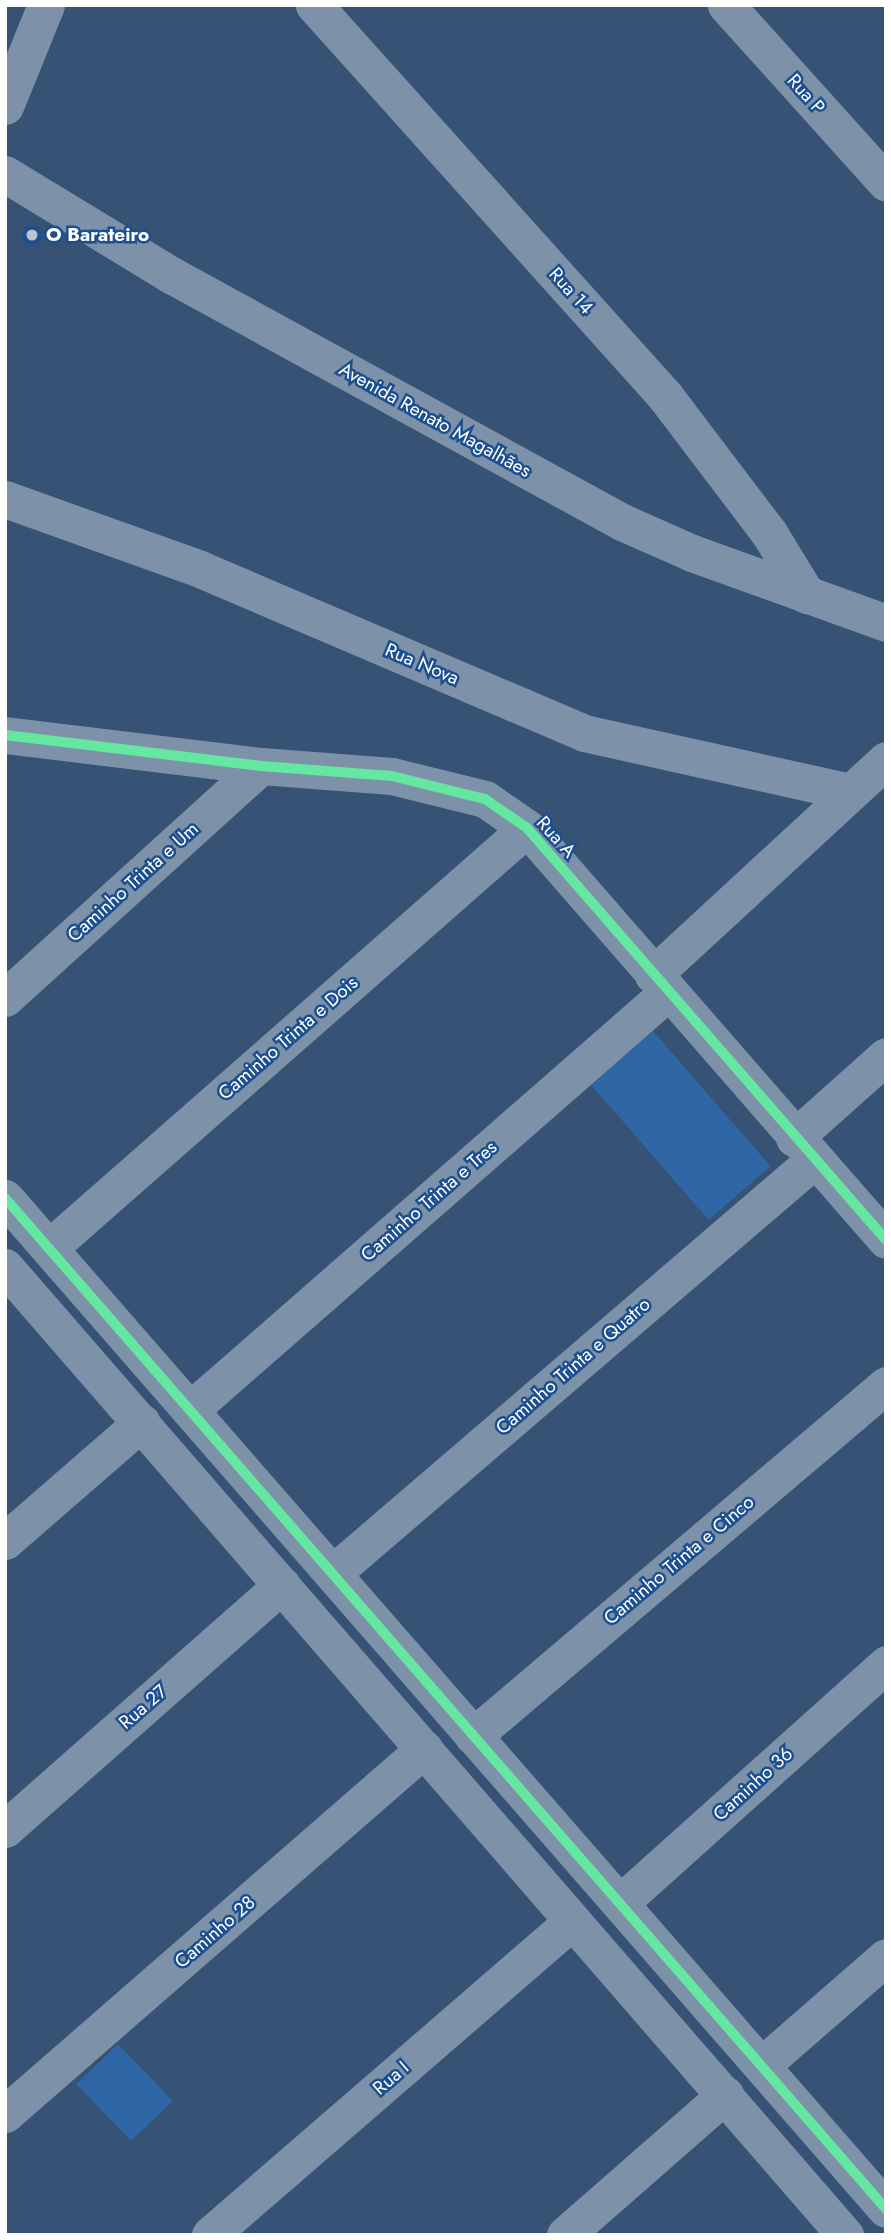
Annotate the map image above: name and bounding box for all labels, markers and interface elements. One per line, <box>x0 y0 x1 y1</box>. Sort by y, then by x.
street label: Rua P <box>782 69 830 119</box>
place label: O Barateiro <box>46 224 149 246</box>
marker: O Barateiro <box>24 227 40 243</box>
street label: Rua 14 <box>544 263 598 319</box>
street label: Avenida Renato Magalhães <box>335 358 535 482</box>
street label: Rua Nova <box>382 638 462 690</box>
street label: Rua A <box>531 812 581 862</box>
street label: Caminho Trinta e Um <box>63 817 203 947</box>
street label: Caminho Trinta e Dois <box>214 971 362 1105</box>
street label: Caminho Trinta e Tres <box>356 1136 502 1266</box>
street label: Caminho Trinta e Quatro <box>491 1293 655 1439</box>
street label: Caminho Trinta e Cinco <box>599 1491 759 1629</box>
street label: Rua 27 <box>114 1680 172 1734</box>
street label: Caminho 36 <box>708 1742 798 1826</box>
street label: Caminho 28 <box>170 1891 260 1973</box>
street label: Rua I <box>368 2056 414 2100</box>

